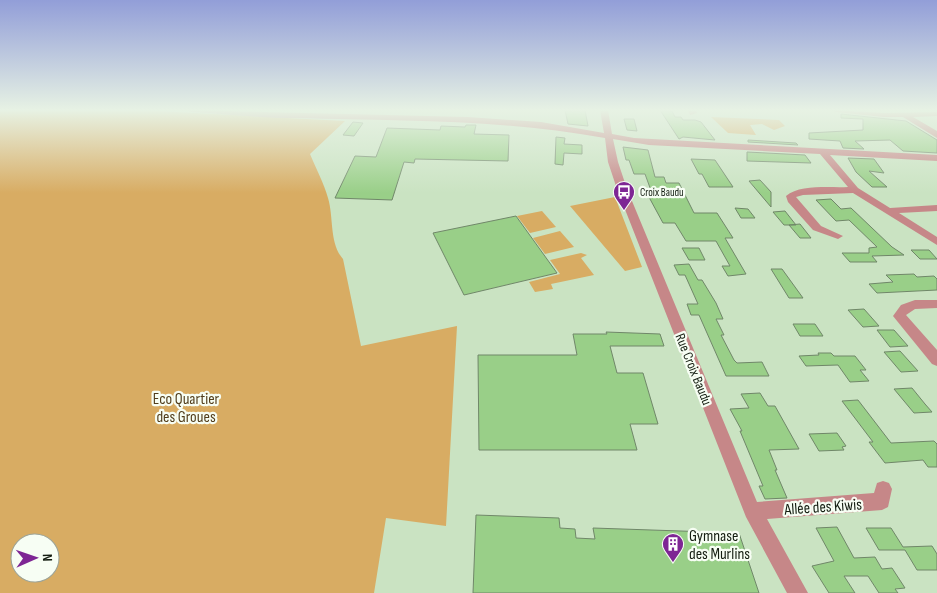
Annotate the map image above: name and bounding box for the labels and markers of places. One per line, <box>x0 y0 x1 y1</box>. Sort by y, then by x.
bus stop icon: Croix Baudu <box>612 180 636 211</box>
place label: Croix Baudu <box>640 186 684 199</box>
place label: Gymnase des Murlins <box>689 527 750 564</box>
building icon: Gymnase des Murlins <box>661 532 685 563</box>

